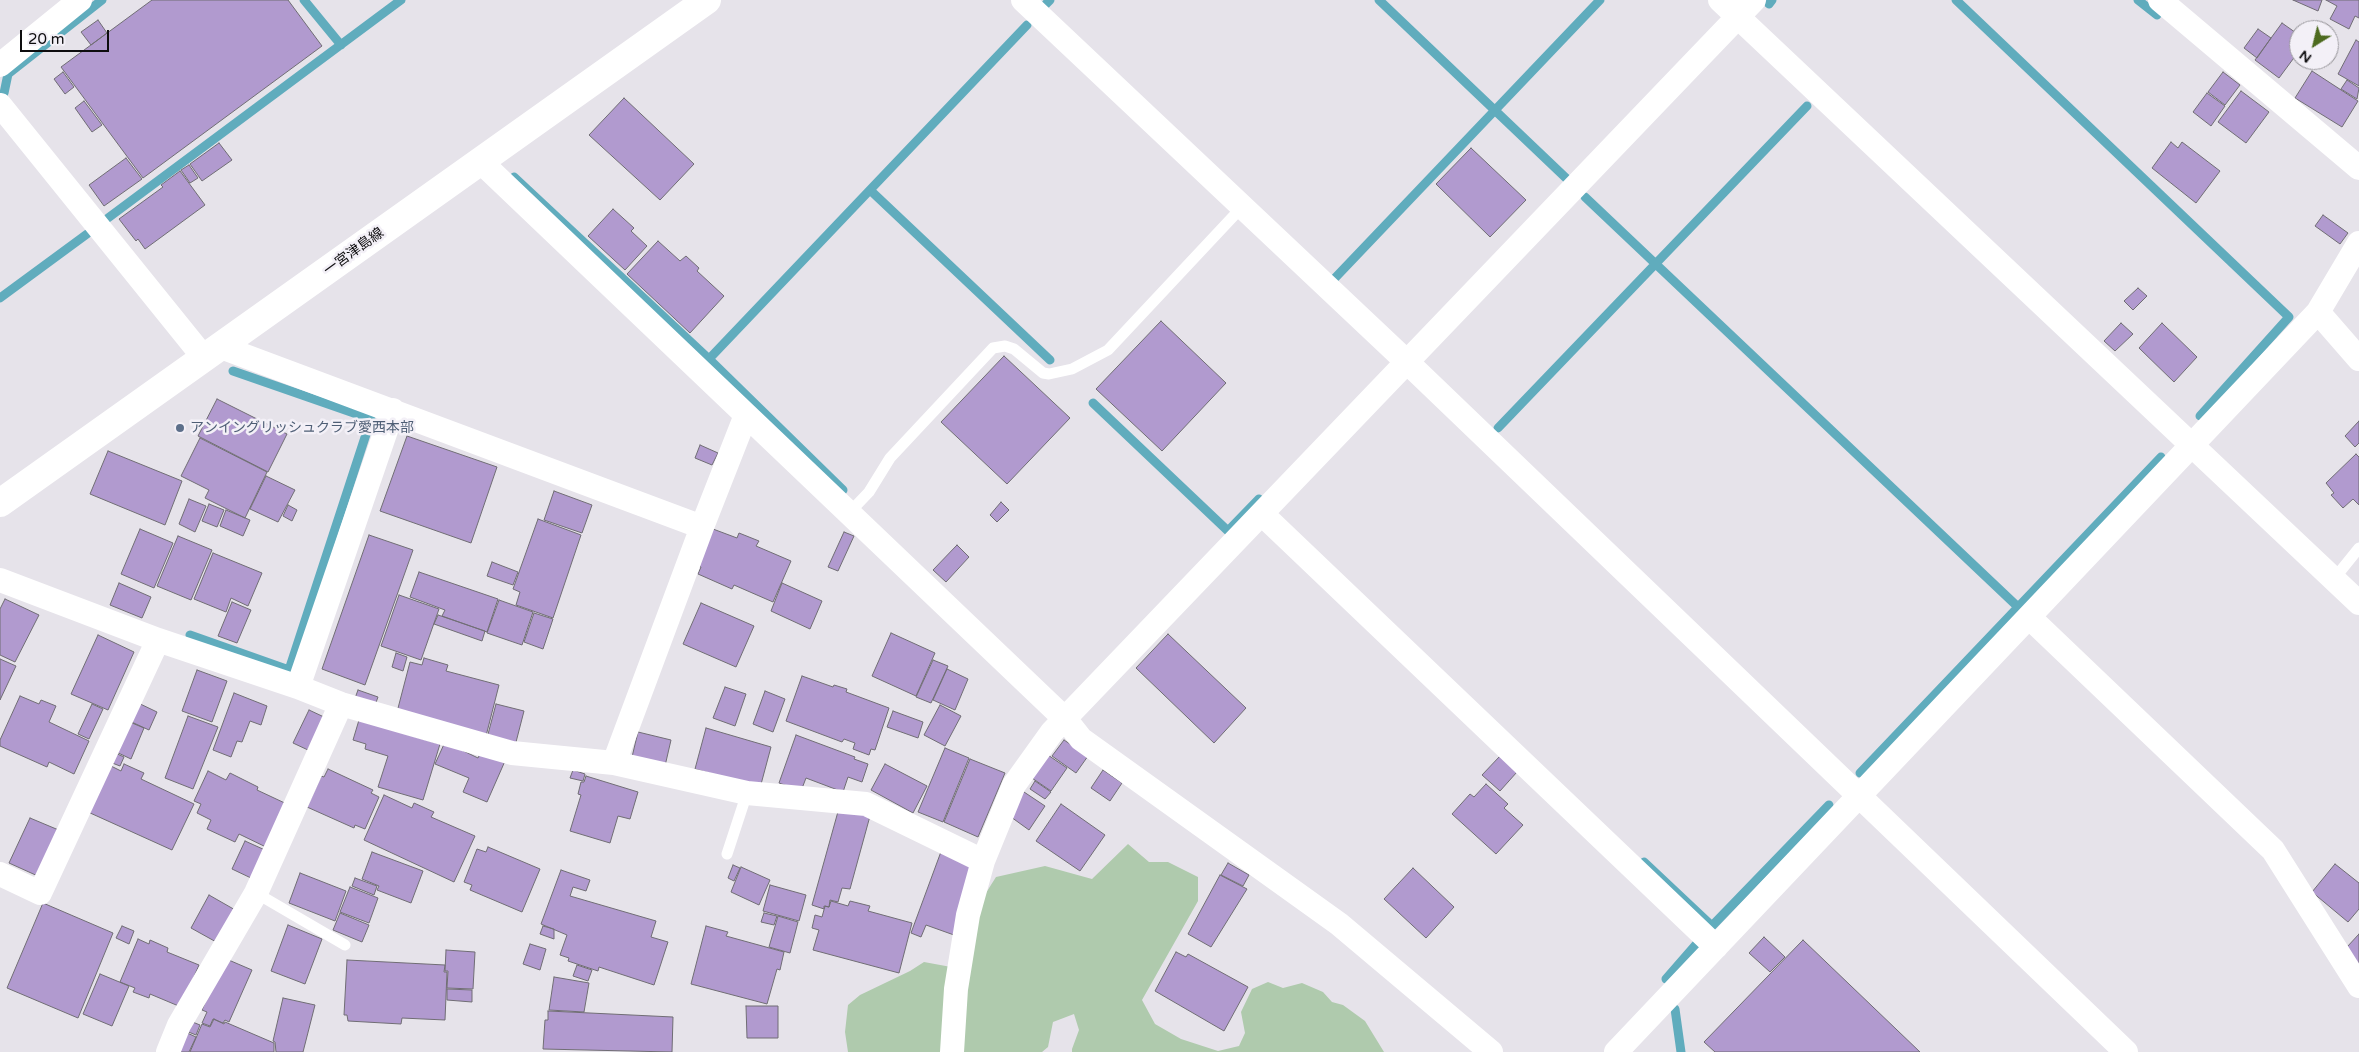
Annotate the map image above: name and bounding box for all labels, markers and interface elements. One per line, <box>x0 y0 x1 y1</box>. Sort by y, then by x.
scale bar <box>22 20 111 52</box>
north arrow <box>2289 20 2339 70</box>
text: 20 m <box>28 30 65 48</box>
text: N <box>2296 47 2315 67</box>
street label: 一宮津島線 <box>321 225 387 279</box>
place label: アンイングリッシュクラブ愛西本部 <box>190 420 414 436</box>
marker: アンイングリッシュクラブ愛西本部 <box>174 422 186 434</box>

